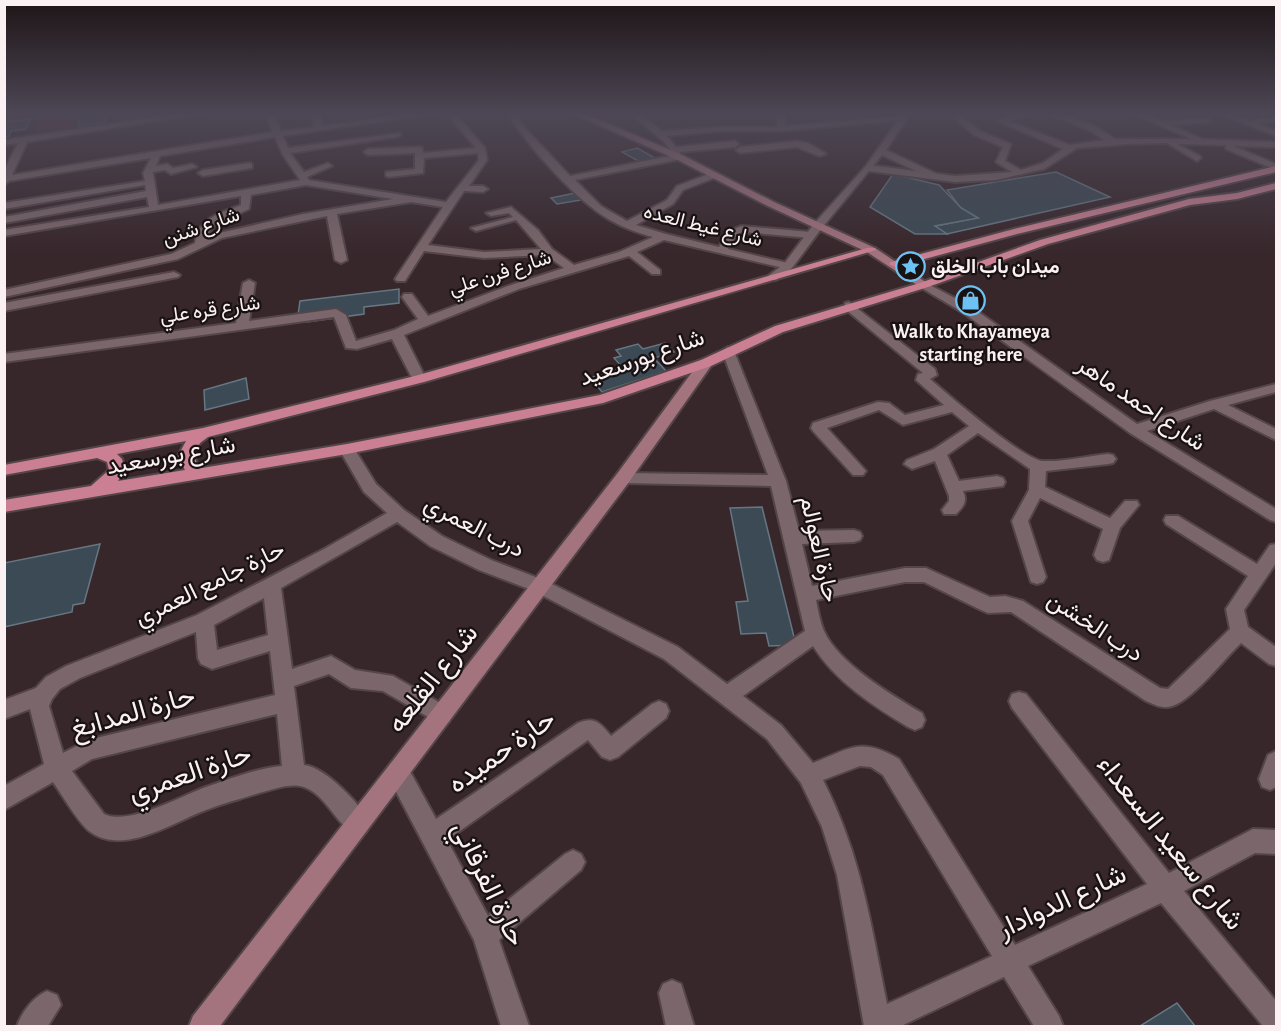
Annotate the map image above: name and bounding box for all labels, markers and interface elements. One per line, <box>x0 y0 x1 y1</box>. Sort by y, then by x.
street label: شارع غيط العده <box>641 202 764 253</box>
street label: شارع شنن <box>160 204 243 252</box>
street label: شارع فرن علي <box>446 247 556 305</box>
place icon: ميدان باب الخلق <box>894 251 926 283</box>
place label: ميدان باب الخلق <box>931 257 1060 278</box>
shop icon: Walk to Khayameya starting here <box>955 285 987 317</box>
street label: شارع قره علي <box>158 293 262 333</box>
place label: Walk to Khayameya starting here <box>892 322 1050 365</box>
street label: شارع بورسعيد <box>576 325 709 393</box>
street label: شارع احمد ماهر <box>1070 352 1210 458</box>
street label: شارع بورسعيد <box>105 433 238 482</box>
street label: درب العمري <box>417 492 528 568</box>
street label: حارة العوالم <box>792 493 843 605</box>
street label: حارة جامع العمري <box>131 537 291 636</box>
street label: درب الخشن <box>1042 587 1147 668</box>
street label: شارع القلعه <box>382 620 486 740</box>
street label: حارة المدابغ <box>68 682 200 748</box>
street label: حارة حميده <box>443 705 562 801</box>
street label: حارة العمري <box>125 740 258 815</box>
street label: شارع سعيد السعداء <box>1089 750 1249 937</box>
street label: حارة الفرقاني <box>440 817 530 954</box>
street label: شارع الدوادار <box>992 860 1132 947</box>

